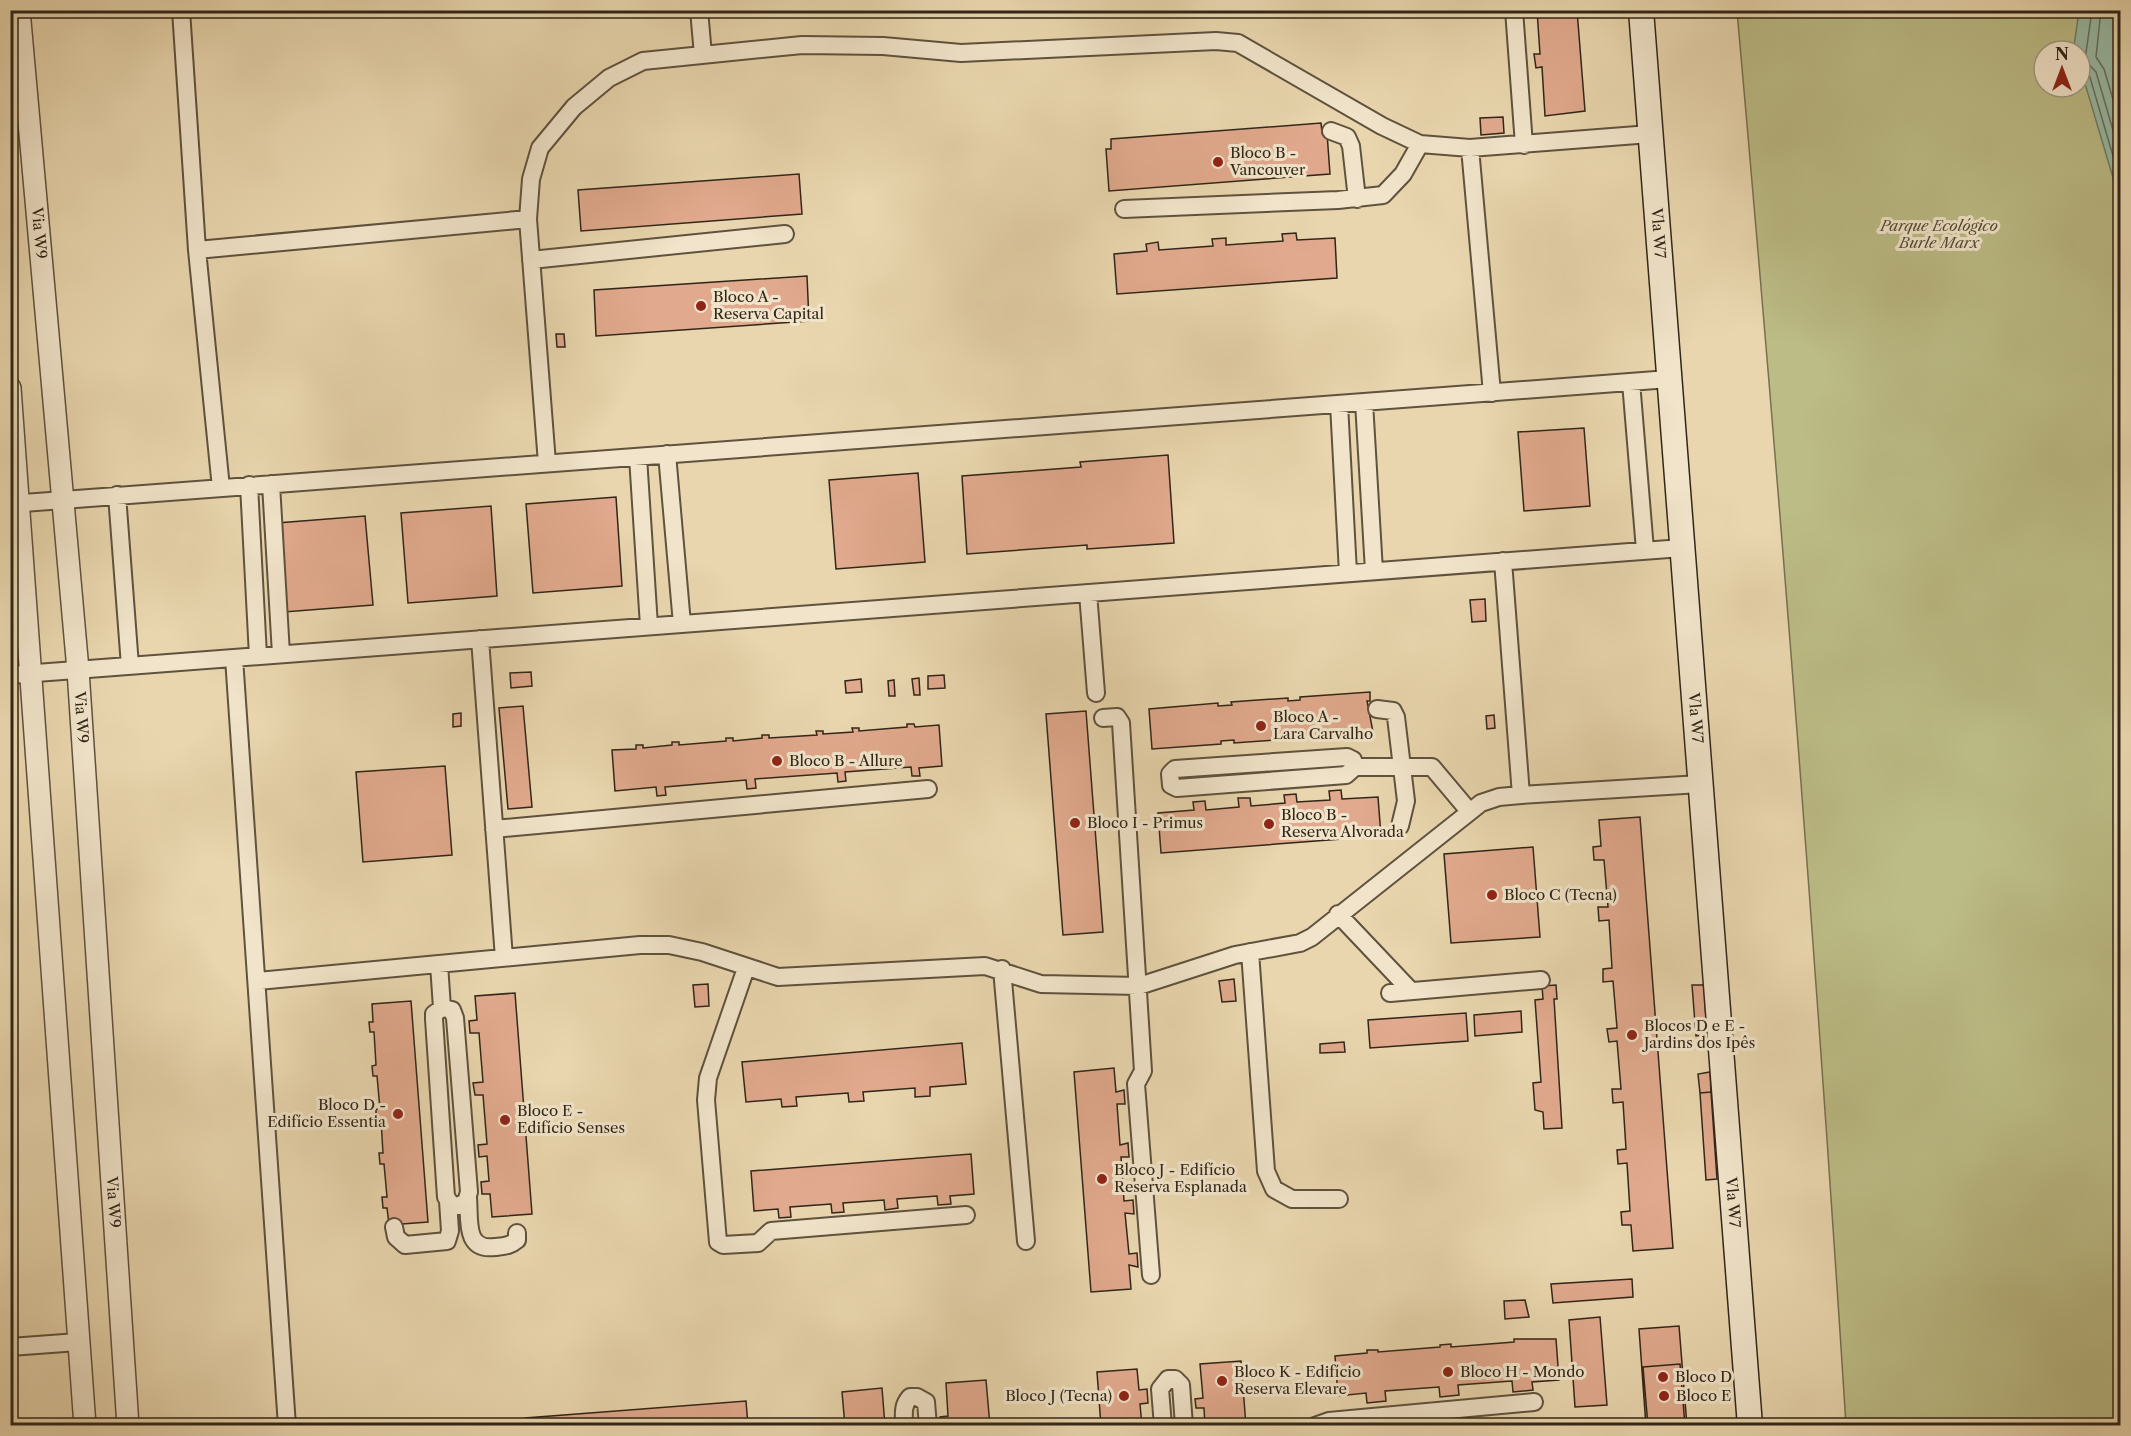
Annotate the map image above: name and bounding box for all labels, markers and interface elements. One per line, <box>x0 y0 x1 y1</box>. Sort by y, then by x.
north arrow <box>2032 39 2092 99</box>
text: N <box>2055 44 2069 64</box>
place label: Bloco B - Vancouver <box>1229 143 1306 179</box>
marker: Bloco B - Vancouver <box>1211 155 1225 169</box>
street label: Via W9 <box>28 205 51 260</box>
street label: Vla W7 <box>1647 206 1670 260</box>
park label: Parque Ecológico Burle Marx <box>1879 216 1998 252</box>
place label: Bloco A - Reserva Capital <box>713 287 824 323</box>
marker: Bloco A - Reserva Capital <box>694 299 708 313</box>
street label: Via W9 <box>70 690 93 744</box>
street label: Vla W7 <box>1684 691 1707 744</box>
place label: Bloco A - Lara Carvalho <box>1273 707 1373 743</box>
marker: Bloco A - Lara Carvalho <box>1254 719 1268 733</box>
place label: Bloco B - Allure <box>789 751 903 770</box>
marker: Bloco B - Allure <box>770 754 784 768</box>
place label: Bloco B - Reserva Alvorada <box>1281 805 1404 841</box>
place label: Bloco I - Primus <box>1087 813 1203 832</box>
marker: Bloco I - Primus <box>1068 816 1082 830</box>
marker: Bloco B - Reserva Alvorada <box>1262 817 1276 831</box>
place label: Bloco C (Tecna) <box>1504 885 1617 904</box>
marker: Bloco C (Tecna) <box>1485 888 1499 902</box>
place label: Blocos D e E - Jardins dos Ipês <box>1642 1016 1755 1052</box>
marker: Blocos D e E - Jardins dos Ipês <box>1625 1028 1639 1042</box>
place label: Bloco D - Edifício Essentia <box>267 1095 386 1131</box>
place label: Bloco E - Edifício Senses <box>517 1101 625 1137</box>
marker: Bloco D - Edifício Essentia <box>391 1107 405 1121</box>
marker: Bloco E - Edifício Senses <box>498 1113 512 1127</box>
place label: Bloco J - Edifício Reserva Esplanada <box>1114 1160 1247 1196</box>
marker: Bloco J - Edifício Reserva Esplanada <box>1095 1172 1109 1186</box>
street label: Via W9 <box>102 1175 125 1229</box>
street label: Vla W7 <box>1722 1175 1745 1229</box>
place label: Bloco K - Edifício Reserva Elevare <box>1234 1362 1361 1398</box>
place label: Bloco H - Mondo <box>1460 1362 1585 1381</box>
marker: Bloco H - Mondo <box>1441 1365 1455 1379</box>
place label: Bloco D <box>1675 1367 1732 1386</box>
marker: Bloco D <box>1656 1370 1670 1384</box>
marker: Bloco K - Edifício Reserva Elevare <box>1215 1374 1229 1388</box>
place label: Bloco J (Tecna) <box>1005 1386 1112 1405</box>
place label: Bloco E <box>1676 1386 1731 1405</box>
marker: Bloco J (Tecna) <box>1117 1389 1131 1403</box>
marker: Bloco E <box>1657 1389 1671 1403</box>

